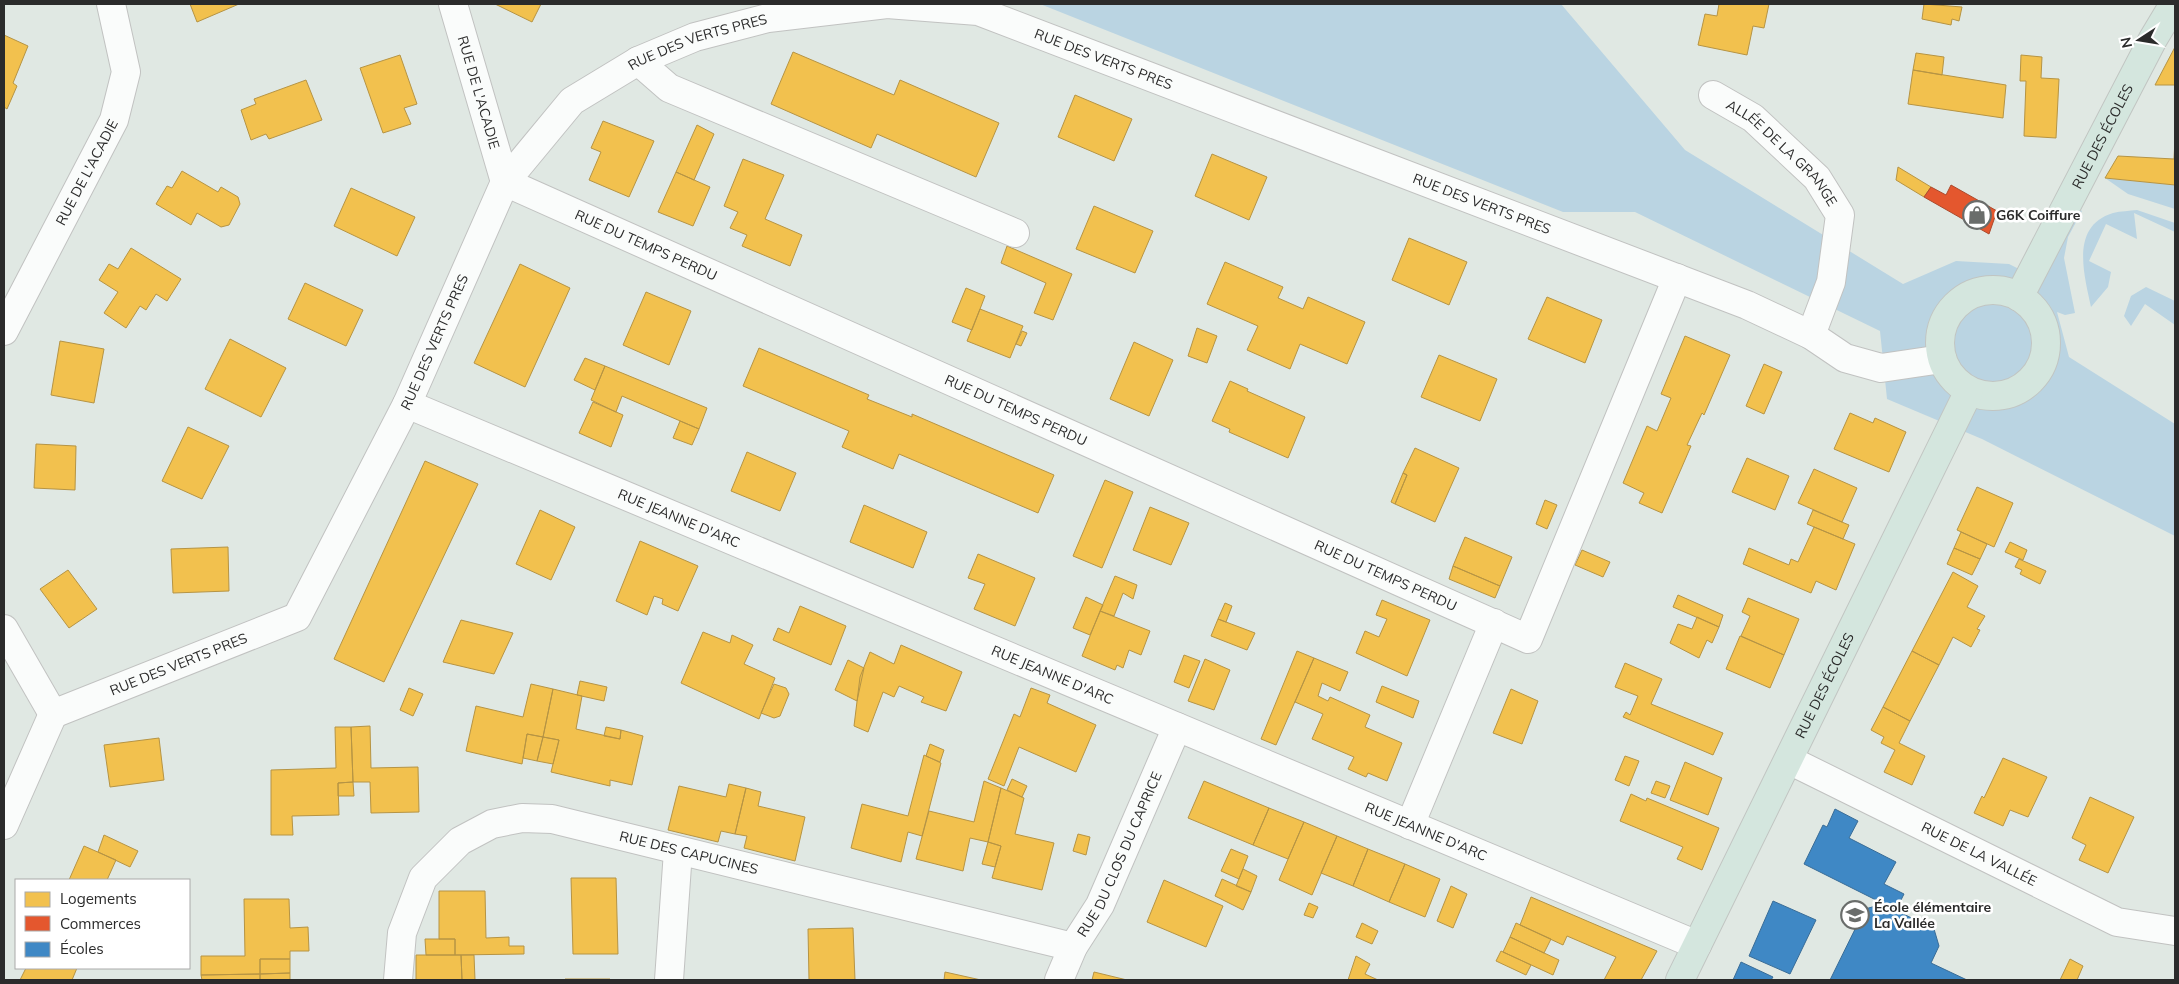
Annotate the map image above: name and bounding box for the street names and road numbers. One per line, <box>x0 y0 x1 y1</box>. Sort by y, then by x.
street label: RUE DES VERTS PRES <box>624 10 769 74</box>
street label: RUE DES VERTS PRES <box>1032 24 1175 94</box>
street label: RUE DE L'ACADIE <box>454 34 504 151</box>
street label: RUE DES ÉCOLES <box>2068 81 2137 192</box>
street label: ALLÉE DE LA GRANGE <box>1723 96 1841 209</box>
street label: RUE DE L'ACADIE <box>52 116 122 228</box>
street label: RUE DES VERTS PRES <box>1410 169 1554 238</box>
street label: RUE DU TEMPS PERDU <box>572 205 720 285</box>
street label: RUE DES VERTS PRES <box>396 271 472 413</box>
street label: RUE DU TEMPS PERDU <box>942 371 1090 450</box>
street label: RUE JEANNE D'ARC <box>615 485 743 552</box>
street label: RUE DU TEMPS PERDU <box>1312 536 1460 615</box>
street label: RUE DES VERTS PRES <box>107 629 250 700</box>
street label: RUE DES ÉCOLES <box>1791 629 1858 741</box>
street label: RUE JEANNE D'ARC <box>989 641 1116 708</box>
street label: RUE DU CLOS DU CAPRICE <box>1073 769 1166 940</box>
street label: RUE JEANNE D'ARC <box>1362 798 1490 865</box>
street label: RUE DE LA VALLÉE <box>1918 818 2040 890</box>
street label: RUE DES CAPUCINES <box>617 827 760 878</box>

